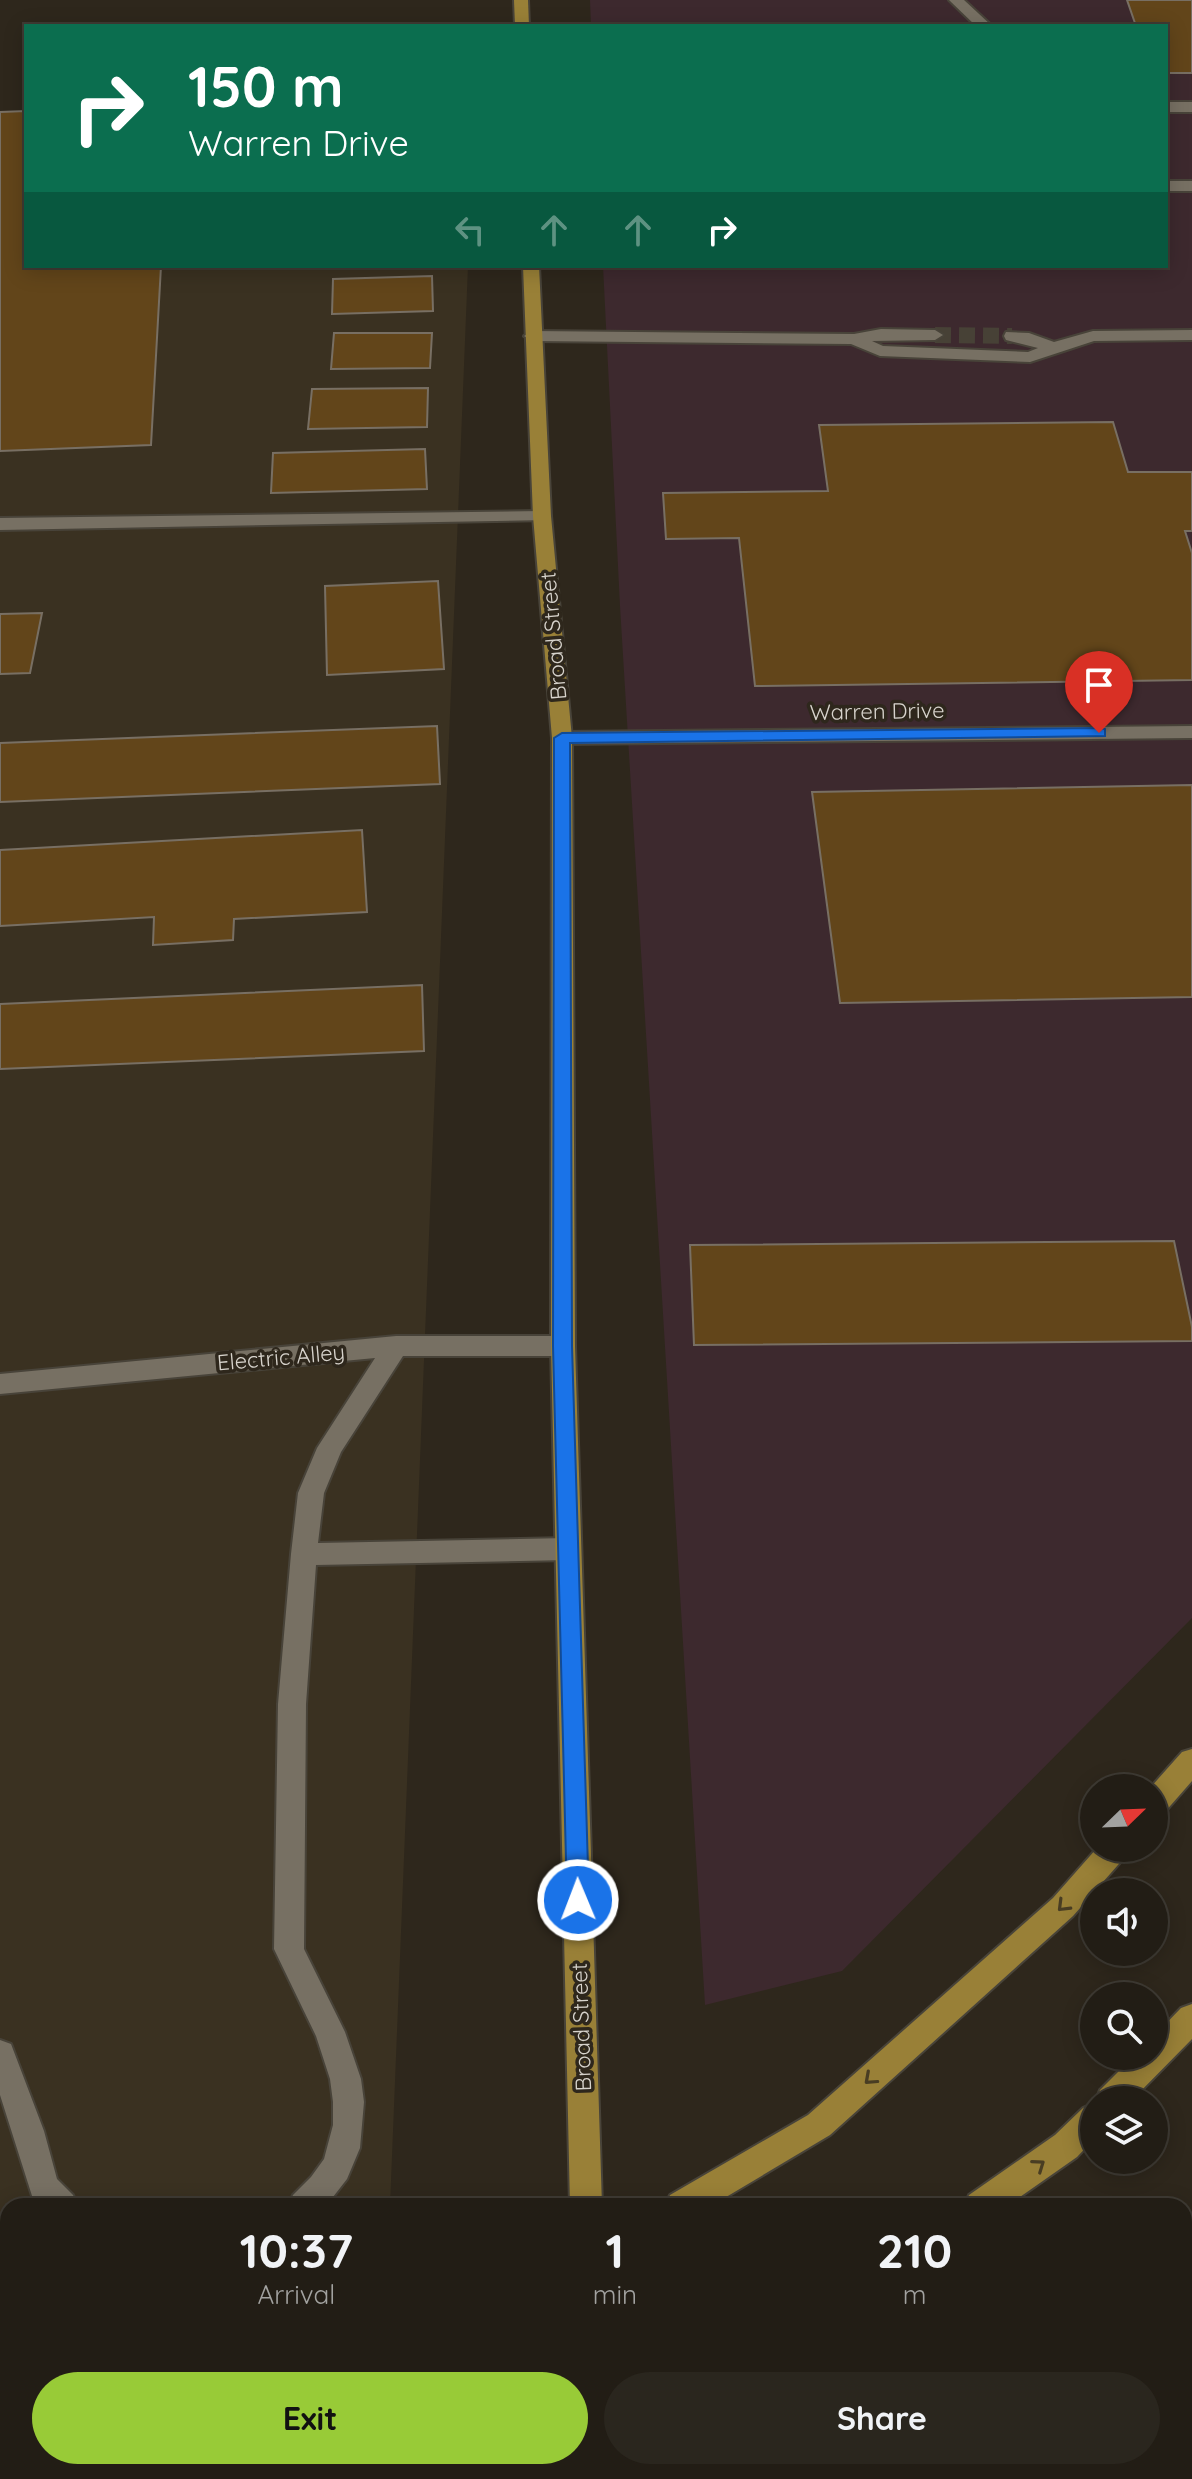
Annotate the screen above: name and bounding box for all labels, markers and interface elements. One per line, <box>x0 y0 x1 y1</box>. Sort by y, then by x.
text: 150 m <box>188 51 344 121</box>
icon: right <box>56 56 160 160</box>
text: Warren Drive <box>188 120 409 165</box>
icon: left <box>448 208 492 252</box>
icon: ahead <box>532 208 576 252</box>
icon: ahead <box>616 208 660 252</box>
icon: right <box>700 208 744 252</box>
street label: Broad Street <box>533 571 573 701</box>
pin <box>1065 651 1133 733</box>
icon: arrive <box>1077 663 1121 707</box>
street label: Warren Drive <box>809 696 945 726</box>
street label: Electric Alley <box>216 1337 346 1377</box>
north arrow <box>1080 1774 1168 1862</box>
map controls <box>1080 1774 1168 2174</box>
position arrow <box>536 1858 620 1942</box>
button: sound <box>1080 1878 1168 1966</box>
one-way arrow <box>1058 1897 1073 1911</box>
street label: Broad Street <box>565 1962 597 2092</box>
button: search <box>1080 1982 1168 2070</box>
one-way arrow <box>864 2070 879 2084</box>
button: layers <box>1080 2086 1168 2174</box>
one-way arrow <box>1031 2160 1045 2175</box>
text: 10:37 <box>240 2220 353 2280</box>
text: 1 <box>606 2220 624 2280</box>
text: 210 <box>877 2220 952 2280</box>
text: Arrival <box>257 2278 335 2311</box>
text: min <box>593 2278 637 2311</box>
text: m <box>903 2278 926 2311</box>
button: Exit <box>32 2372 588 2464</box>
button: Share <box>604 2372 1160 2464</box>

